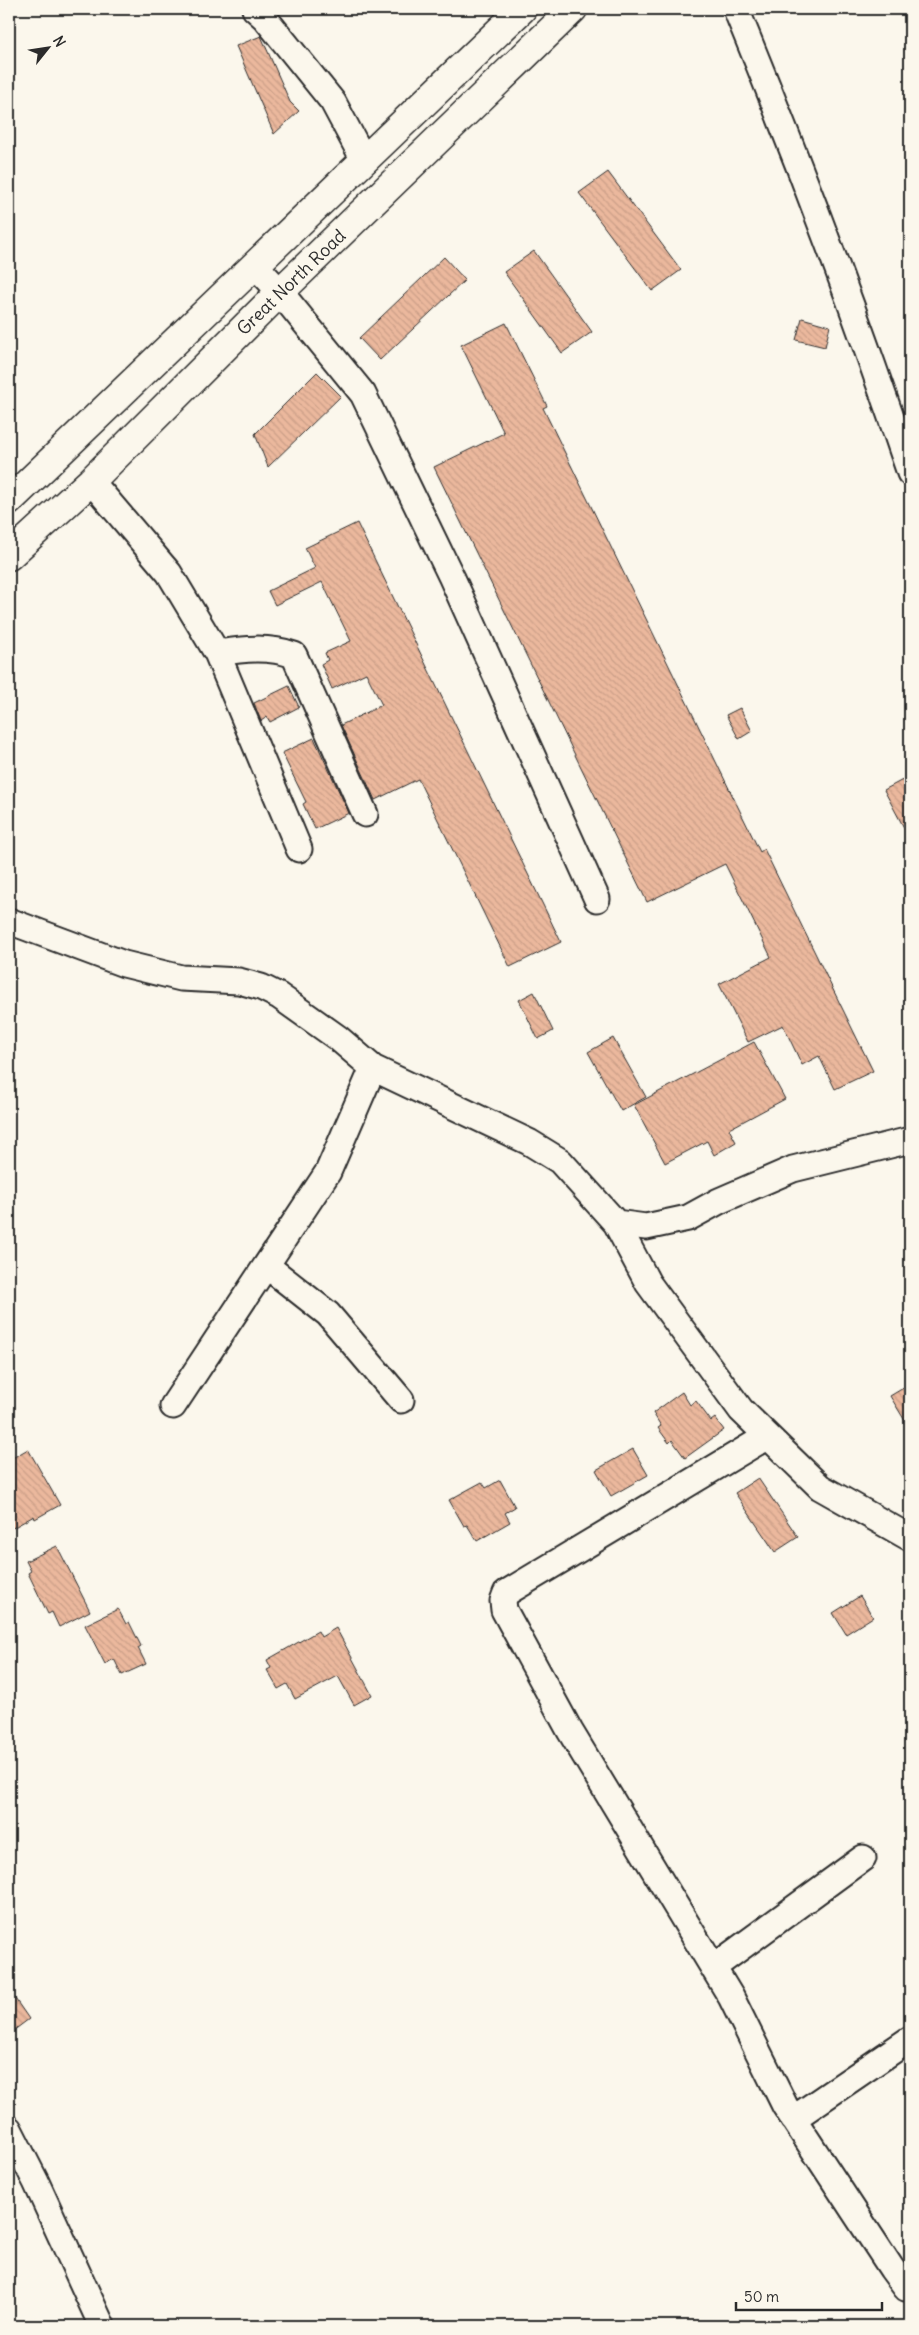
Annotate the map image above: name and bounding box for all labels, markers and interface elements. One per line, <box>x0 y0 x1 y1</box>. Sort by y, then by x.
north arrow <box>22 22 72 72</box>
text: N <box>49 33 69 50</box>
street label: Great North Road <box>232 224 351 340</box>
scale bar <box>736 2280 883 2312</box>
text: 50 m <box>744 2287 779 2306</box>

